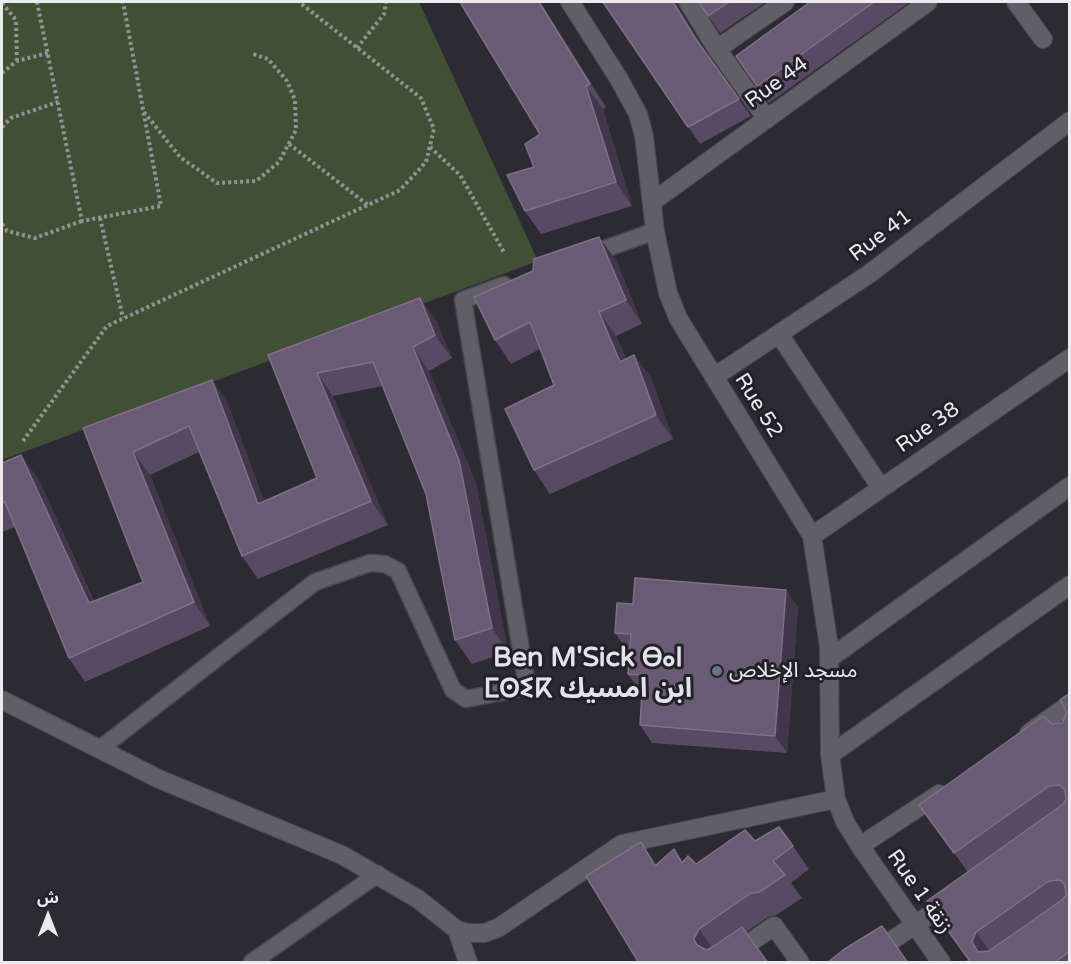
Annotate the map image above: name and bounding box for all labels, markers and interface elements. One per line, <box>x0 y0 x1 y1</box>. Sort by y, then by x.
street label: Rue 44 <box>741 52 813 114</box>
street label: Rue 41 <box>845 204 917 268</box>
street label: Rue 52 <box>728 369 788 443</box>
street label: Rue 38 <box>892 397 964 459</box>
district label: Ben M'Sick ⴱⴰⵏ ⵎⵙⵉⴽ ابن امسيك <box>484 643 692 706</box>
place label: مسجد الإخلاص <box>729 658 857 684</box>
marker: مسجد الإخلاص <box>710 664 724 678</box>
street label: Rue 1 زنقة <box>881 845 957 939</box>
north arrow <box>18 886 78 946</box>
text: ش <box>37 888 59 908</box>

